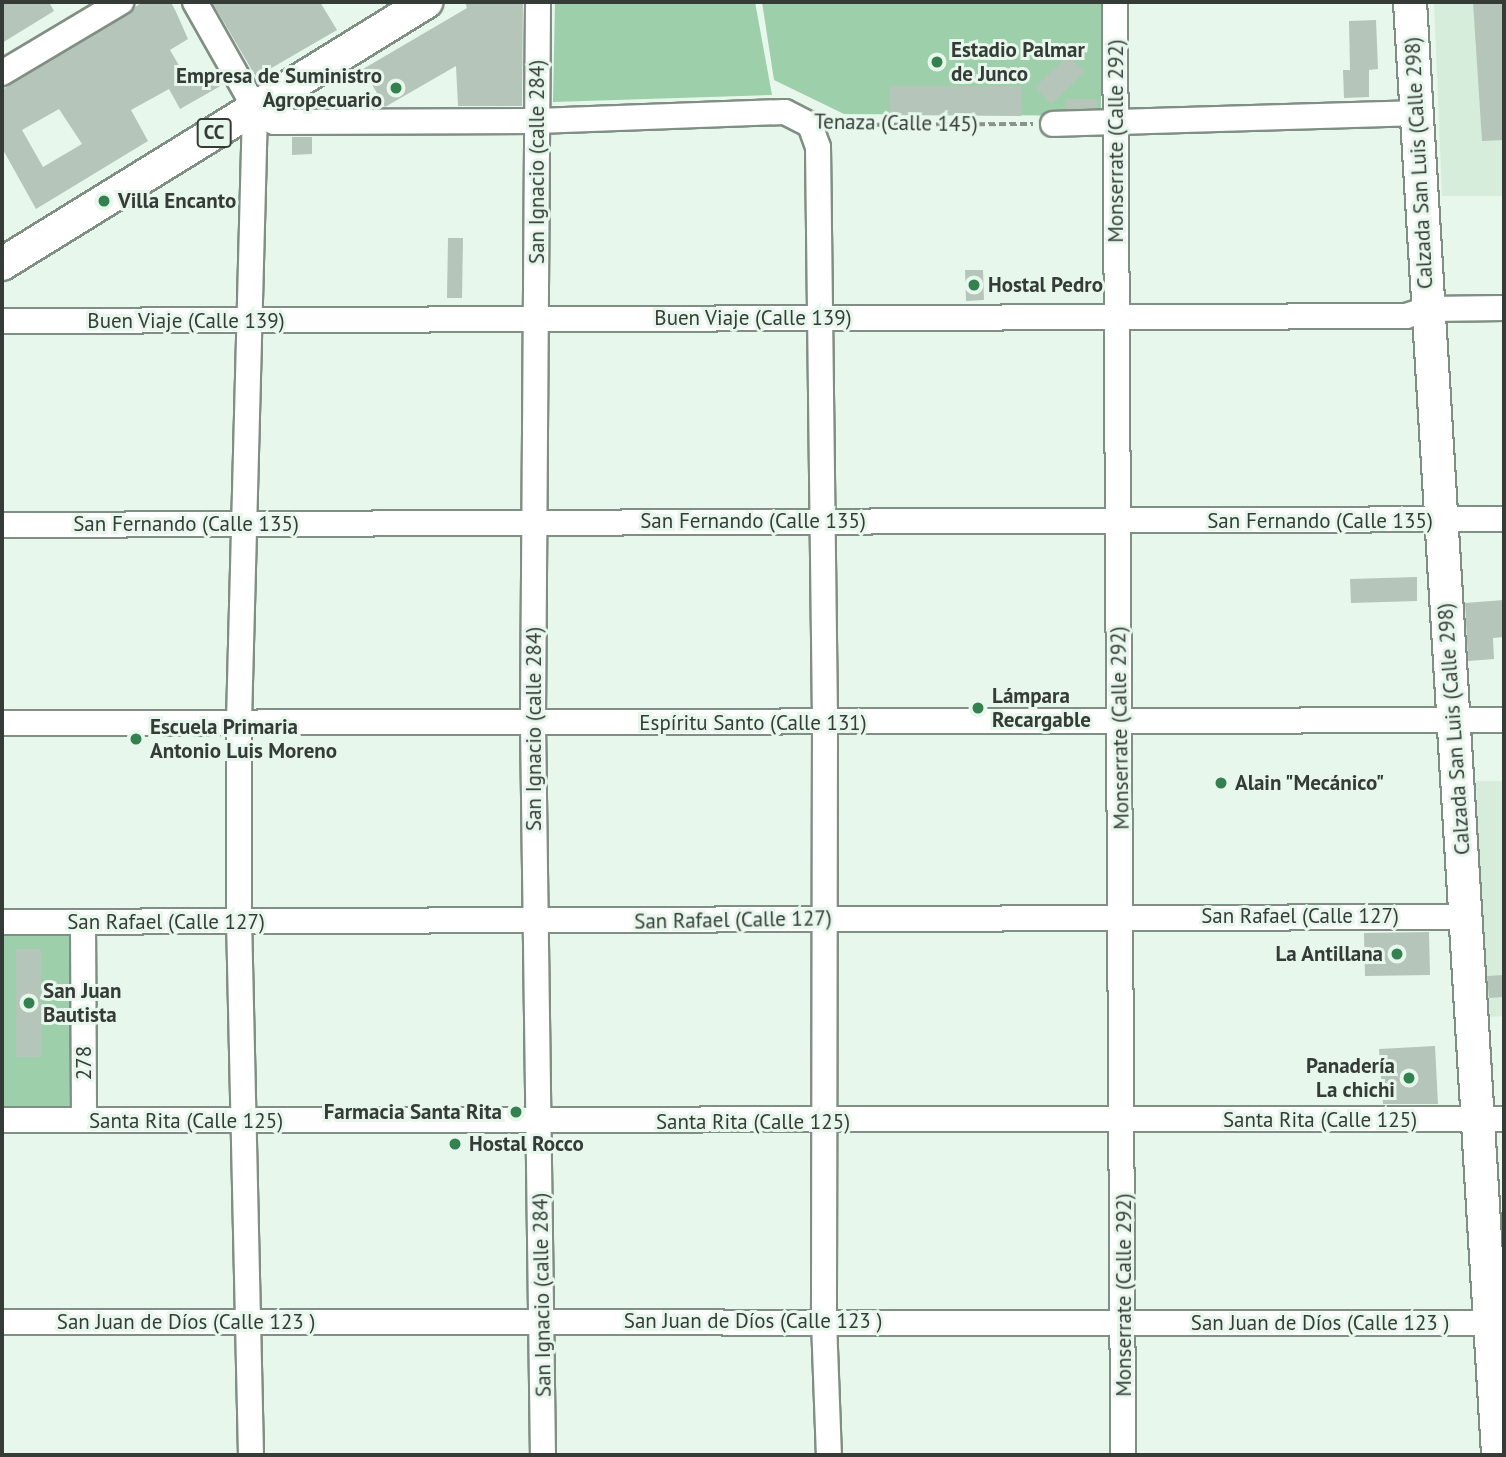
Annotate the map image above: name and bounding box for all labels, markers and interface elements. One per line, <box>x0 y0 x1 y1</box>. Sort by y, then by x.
street label: Calzada San Luis (Calle 298) <box>1400 36 1438 290</box>
place label: Estadio Palmar de Junco <box>951 37 1085 87</box>
street label: Monserrate (Calle 292) <box>1103 39 1129 243</box>
marker: Estadio Palmar de Junco <box>929 54 945 70</box>
street label: San Ignacio (calle 284) <box>524 60 550 264</box>
place label: Empresa de Suministro Agropecuario <box>176 63 382 113</box>
marker: Empresa de Suministro Agropecuario <box>388 80 404 96</box>
street label: Tenaza (Calle 145) <box>814 109 978 137</box>
road number: CC <box>196 118 232 148</box>
place label: Villa Encanto <box>118 188 236 214</box>
marker: Villa Encanto <box>96 193 112 209</box>
place label: Hostal Pedro <box>988 272 1103 298</box>
marker: Hostal Pedro <box>966 277 982 293</box>
street label: Buen Viaje (Calle 139) <box>654 305 852 331</box>
street label: Buen Viaje (Calle 139) <box>87 308 285 334</box>
street label: San Fernando (Calle 135) <box>640 508 866 534</box>
street label: San Fernando (Calle 135) <box>1207 508 1433 534</box>
street label: San Fernando (Calle 135) <box>73 511 299 537</box>
street label: Calzada San Luis (Calle 298) <box>1433 602 1475 856</box>
street label: Monserrate (Calle 292) <box>1106 626 1134 830</box>
street label: San Ignacio (calle 284) <box>521 627 547 831</box>
place label: Lámpara Recargable <box>992 683 1091 733</box>
marker: Lámpara Recargable <box>970 700 986 716</box>
street label: Espíritu Santo (Calle 131) <box>639 710 867 736</box>
place label: Escuela Primaria Antonio Luis Moreno <box>150 714 337 764</box>
marker: Escuela Primaria Antonio Luis Moreno <box>128 731 144 747</box>
place label: Alain "Mecánico" <box>1235 770 1386 796</box>
marker: Alain "Mecánico" <box>1213 775 1229 791</box>
street label: San Rafael (Calle 127) <box>1201 903 1399 929</box>
street label: San Rafael (Calle 127) <box>634 906 832 934</box>
street label: San Rafael (Calle 127) <box>67 909 265 935</box>
place label: La Antillana <box>1275 941 1383 967</box>
marker: La Antillana <box>1389 946 1405 962</box>
place label: San Juan Bautista <box>43 978 121 1028</box>
marker: San Juan Bautista <box>21 995 37 1011</box>
street label: 278 <box>71 1046 97 1080</box>
place label: Panadería La chichi <box>1306 1053 1395 1103</box>
marker: Panadería La chichi <box>1401 1070 1417 1086</box>
place label: Farmacia Santa Rita <box>324 1099 502 1125</box>
marker: Farmacia Santa Rita <box>508 1104 524 1120</box>
street label: Santa Rita (Calle 125) <box>1223 1107 1417 1133</box>
street label: Santa Rita (Calle 125) <box>89 1108 283 1134</box>
street label: Santa Rita (Calle 125) <box>656 1109 850 1135</box>
place label: Hostal Rocco <box>469 1131 584 1157</box>
marker: Hostal Rocco <box>447 1136 463 1152</box>
street label: San Ignacio (calle 284) <box>528 1193 556 1397</box>
street label: Monserrate (Calle 292) <box>1111 1193 1137 1397</box>
street label: San Juan de Díos (Calle 123 ) <box>624 1308 882 1334</box>
street label: San Juan de Díos (Calle 123 ) <box>57 1309 315 1335</box>
street label: San Juan de Díos (Calle 123 ) <box>1191 1310 1449 1336</box>

